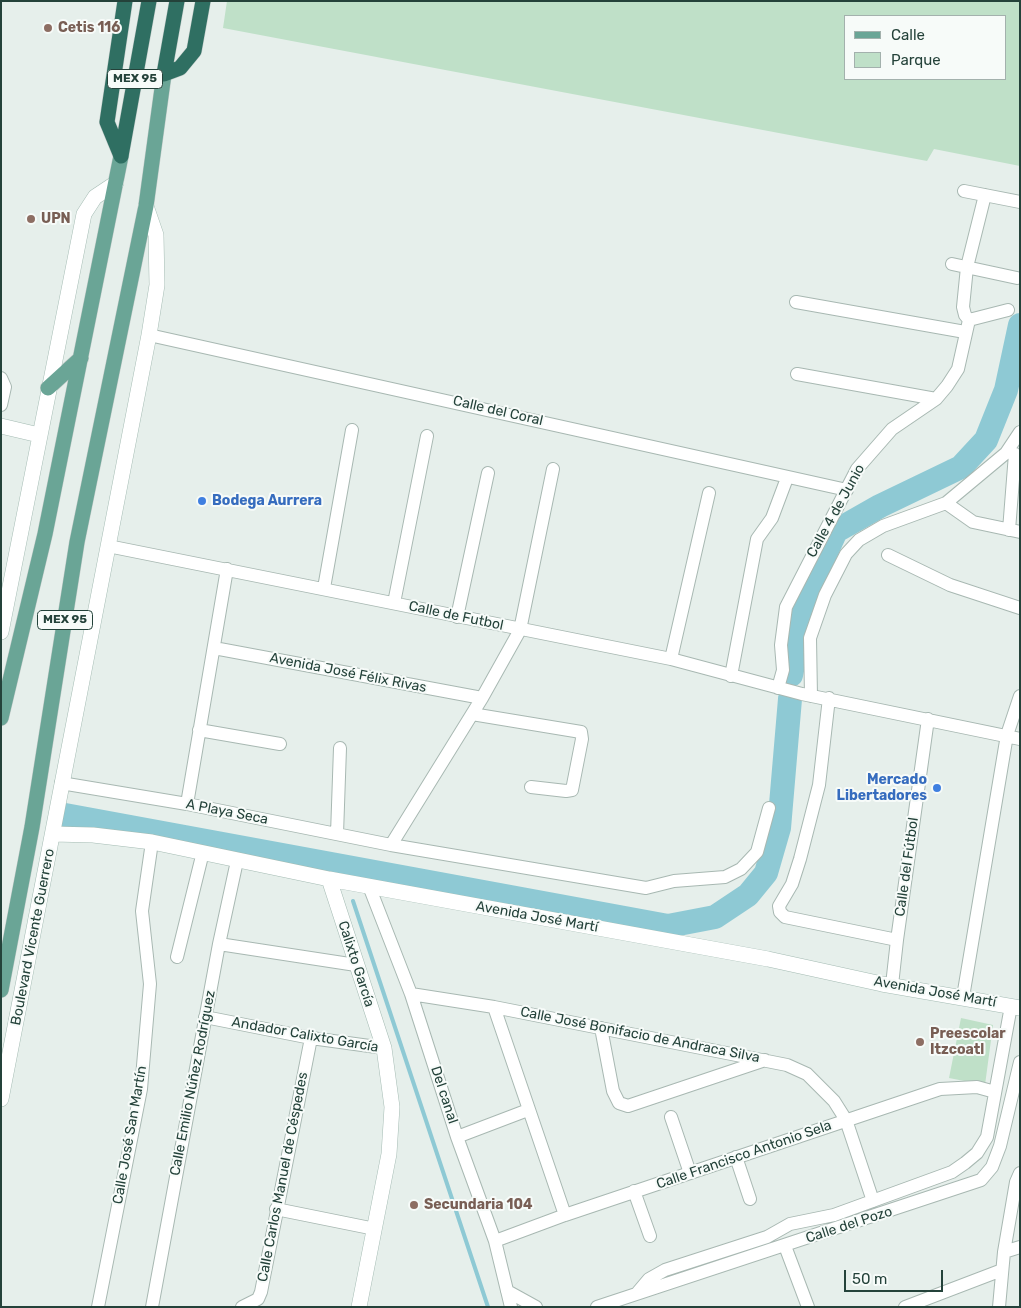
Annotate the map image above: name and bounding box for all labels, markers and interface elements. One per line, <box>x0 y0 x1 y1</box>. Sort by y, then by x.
legend <box>844 15 1006 80</box>
place label: Cetis 116 <box>58 20 120 36</box>
marker: Cetis 116 <box>42 22 54 34</box>
text: Calle <box>891 26 925 44</box>
text: Parque <box>891 51 941 69</box>
road number: MEX 95 <box>108 70 162 88</box>
place label: UPN <box>41 211 71 227</box>
marker: UPN <box>25 213 37 225</box>
street label: Calle del Coral <box>451 392 545 430</box>
street label: Calle 4 de Junio <box>803 461 869 561</box>
place label: Bodega Aurrera <box>212 493 322 509</box>
marker: Bodega Aurrera <box>196 495 208 507</box>
street label: Calle de Futbol <box>407 598 505 634</box>
road number: MEX 95 <box>38 610 92 630</box>
street label: Avenida José Félix Rivas <box>268 650 428 696</box>
place label: Mercado Libertadores <box>837 772 927 804</box>
marker: Mercado Libertadores <box>931 782 943 794</box>
street label: A Playa Seca <box>184 796 270 828</box>
street label: Calle del Fútbol <box>892 816 922 918</box>
street label: Boulevard Vicente Guerrero <box>8 847 58 1027</box>
street label: Avenida José Martí <box>474 898 600 936</box>
street label: Calixto García <box>334 919 378 1009</box>
street label: Avenida José Martí <box>872 973 998 1011</box>
street label: Calle Emilio Núñez Rodríguez <box>167 989 219 1177</box>
street label: Calle José Bonifacio de Andraca Silva <box>519 1004 761 1066</box>
street label: Andador Calixto García <box>230 1014 380 1056</box>
place label: Preescolar Itzcoatl <box>930 1026 1006 1058</box>
marker: Preescolar Itzcoatl <box>914 1036 926 1048</box>
street label: Calle José San Martín <box>110 1064 150 1206</box>
street label: Del canal <box>427 1064 461 1126</box>
street label: Calle Carlos Manuel de Céspedes <box>254 1071 312 1283</box>
street label: Calle Francisco Antonio Sela <box>654 1117 834 1193</box>
place label: Secundaria 104 <box>424 1197 533 1213</box>
marker: Secundaria 104 <box>408 1199 420 1211</box>
street label: Calle del Pozo <box>804 1203 894 1247</box>
scale bar <box>846 1260 945 1292</box>
text: 50 m <box>852 1270 887 1288</box>

